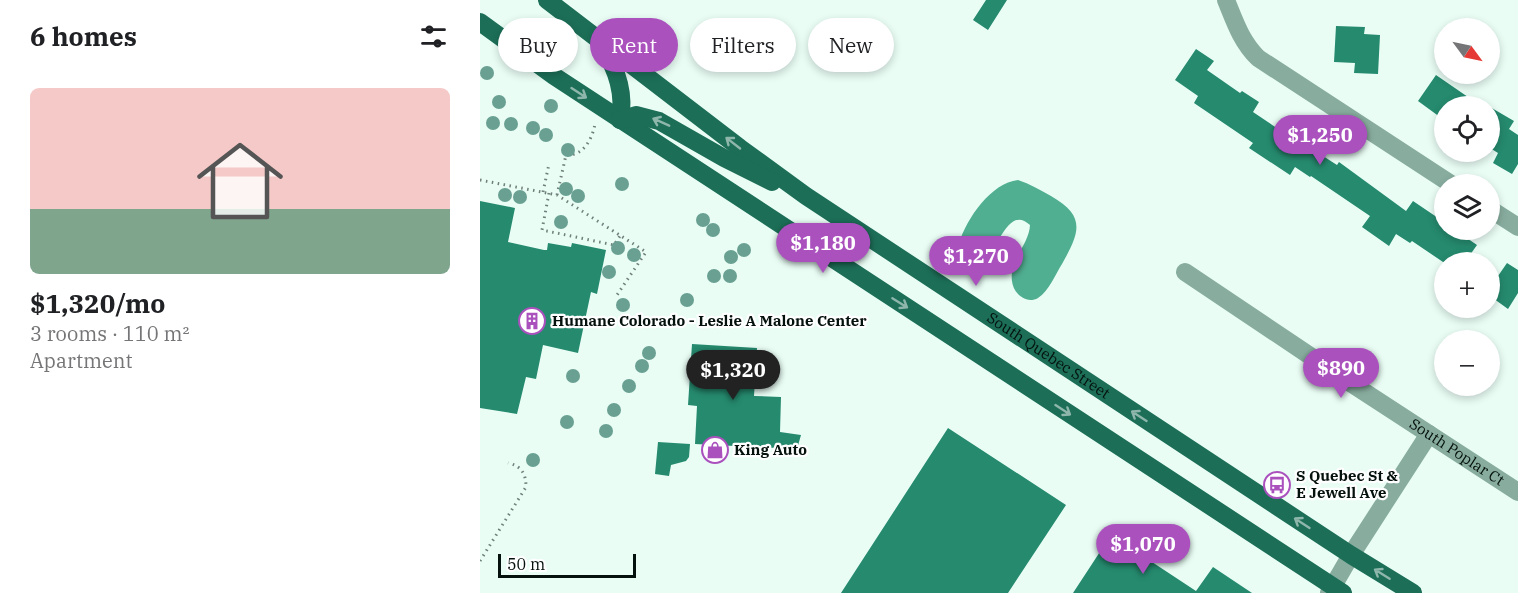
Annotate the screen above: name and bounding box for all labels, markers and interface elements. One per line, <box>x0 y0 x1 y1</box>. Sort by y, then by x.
chip: Buy <box>498 18 578 72</box>
chip: Rent <box>590 18 678 72</box>
chip: Filters <box>690 18 796 72</box>
chip: New <box>808 18 894 72</box>
north arrow <box>1434 18 1500 84</box>
map controls <box>1434 18 1500 396</box>
text: 6 homes <box>30 19 137 53</box>
icon: filters <box>417 20 450 53</box>
one-way arrow <box>570 87 587 99</box>
button: locate <box>1434 96 1500 162</box>
one-way arrow <box>652 115 670 127</box>
pin: $1,250 <box>1271 115 1369 166</box>
text: $1,250 <box>1287 121 1353 148</box>
icon: home <box>186 127 294 235</box>
one-way arrow <box>725 137 741 150</box>
button: layers <box>1434 174 1500 240</box>
pin: $1,180 <box>774 223 872 274</box>
text: $1,180 <box>790 229 856 256</box>
pin: $1,270 <box>927 236 1025 287</box>
text: $1,270 <box>943 242 1009 269</box>
button: + <box>1434 252 1500 318</box>
text: $1,320/mo <box>30 286 165 320</box>
one-way arrow <box>891 297 908 309</box>
building icon: Humane Colorado - Leslie A Malone Center <box>517 306 547 336</box>
street label: South Quebec Street <box>983 308 1114 403</box>
place label: Humane Colorado - Leslie A Malone Center <box>552 311 867 330</box>
text: 3 rooms · 110 m² <box>30 320 189 347</box>
button: − <box>1434 330 1500 396</box>
text: Apartment <box>30 347 133 374</box>
pin: $890 <box>1305 348 1377 399</box>
pin: $1,320 <box>684 350 782 401</box>
text: $890 <box>1317 354 1365 381</box>
text: $1,320 <box>700 356 766 383</box>
one-way arrow <box>1055 403 1072 416</box>
one-way arrow <box>1131 409 1148 421</box>
street label: South Poplar Ct <box>1406 414 1508 489</box>
shop icon: King Auto <box>700 435 730 465</box>
place label: King Auto <box>734 440 807 459</box>
place label: S Quebec St & E Jewell Ave <box>1296 466 1398 502</box>
bus stop icon: S Quebec St & E Jewell Ave <box>1262 470 1292 500</box>
one-way arrow <box>1294 516 1311 528</box>
pin: $1,070 <box>1094 524 1192 575</box>
text: $1,070 <box>1110 530 1176 557</box>
scale bar <box>498 551 636 578</box>
text: 50 m <box>507 554 545 574</box>
one-way arrow <box>1374 567 1391 579</box>

